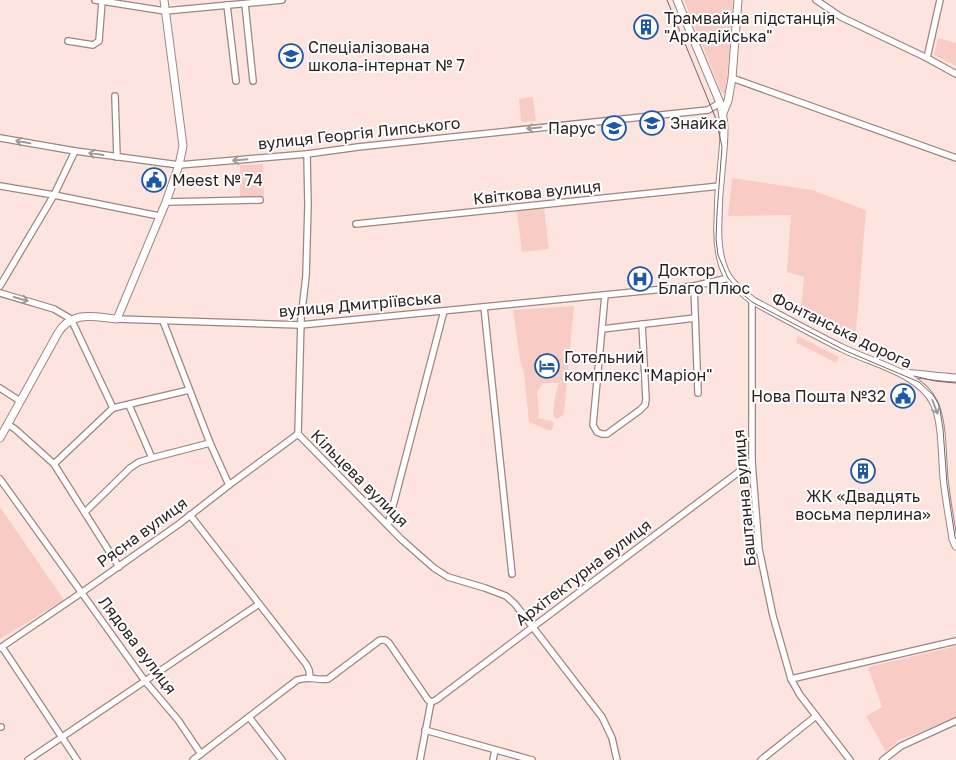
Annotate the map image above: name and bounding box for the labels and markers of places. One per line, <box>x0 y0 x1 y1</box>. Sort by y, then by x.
place label: Трамвайна підстанція "Аркадійська" <box>664 8 835 46</box>
building icon: Трамвайна підстанція "Аркадійська" <box>633 14 659 40</box>
place label: Спеціалізована школа-інтернат № 7 <box>308 37 465 75</box>
school or university icon: Спеціалізована школа-інтернат № 7 <box>278 43 304 69</box>
school or university icon: Знайка <box>639 110 665 136</box>
place label: Знайка <box>670 113 727 133</box>
school or university icon: Парус <box>601 115 627 141</box>
place label: Парус <box>548 118 596 138</box>
public building icon: Meest № 74 <box>141 167 167 193</box>
place label: Meest № 74 <box>172 170 263 190</box>
place label: Доктор Благо Плюс <box>658 260 750 298</box>
hospital icon: Доктор Благо Плюс <box>627 266 653 292</box>
place label: Готельний комплекс "Маріон" <box>564 347 713 385</box>
hotel icon: Готельний комплекс "Маріон" <box>534 353 560 379</box>
public building icon: Нова Пошта №32 <box>890 383 916 409</box>
place label: Нова Пошта №32 <box>751 386 886 406</box>
building icon: ЖК «Двадцять восьма перлина» <box>850 458 876 484</box>
place label: ЖК «Двадцять восьма перлина» <box>795 486 931 524</box>

